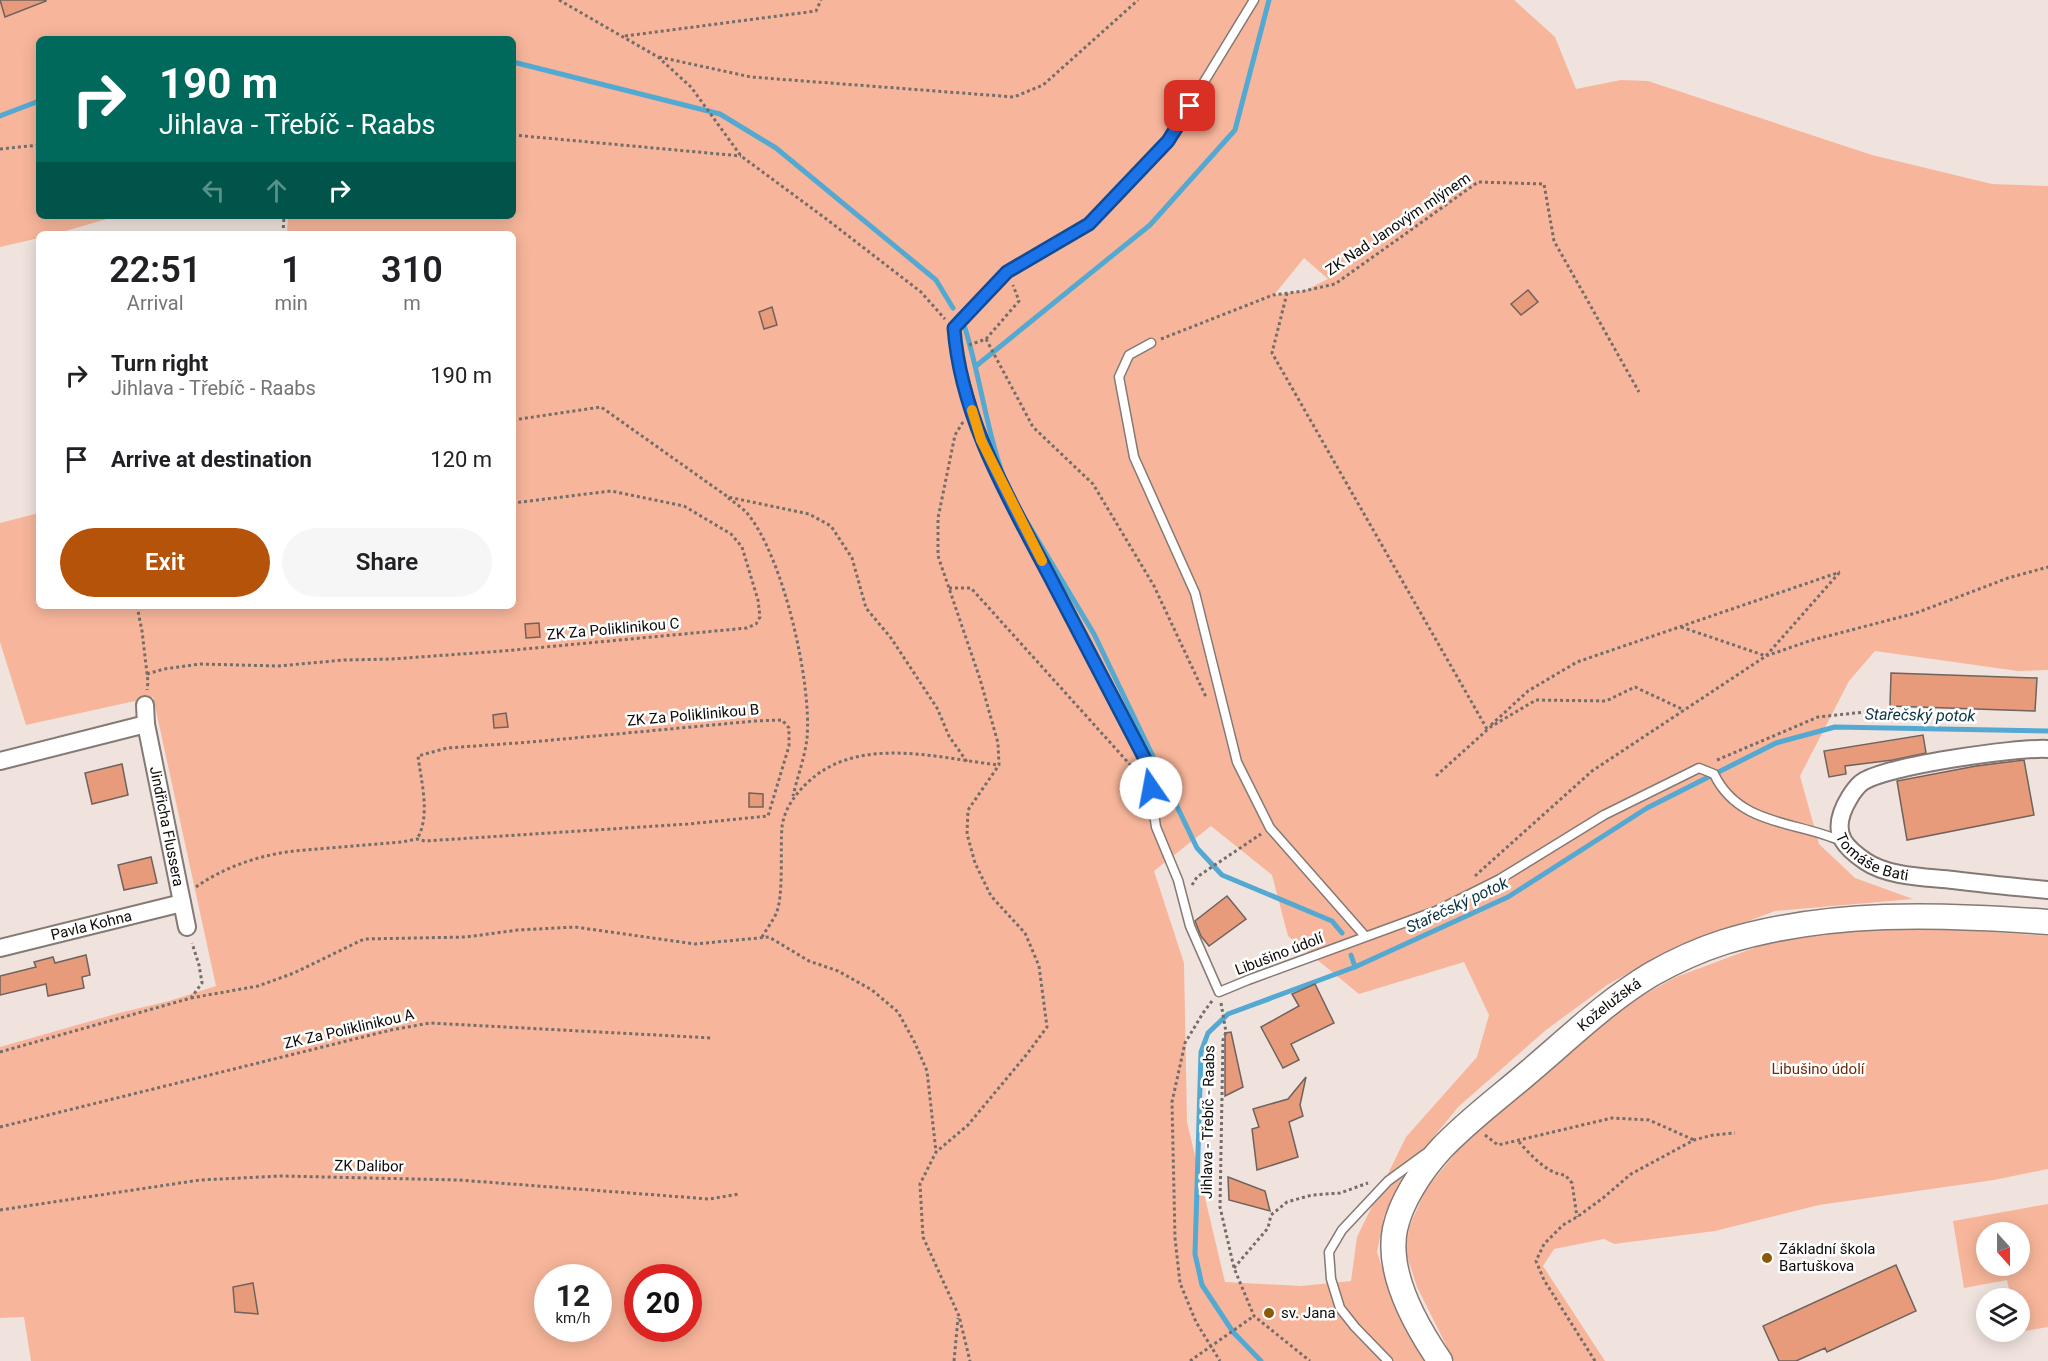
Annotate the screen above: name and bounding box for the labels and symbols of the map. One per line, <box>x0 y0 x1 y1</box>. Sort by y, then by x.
pin <box>1164 80 1215 131</box>
street label: ZK Nad Janovým mlýnem <box>1322 169 1474 279</box>
street label: ZK Za Poliklinikou C <box>546 614 680 644</box>
street label: ZK Za Poliklinikou B <box>626 700 760 730</box>
water label: Stařečský potok <box>1865 705 1977 725</box>
position arrow <box>1119 756 1183 820</box>
street label: Jindřicha Flussera <box>146 765 188 888</box>
street label: Tomáše Bati <box>1832 830 1910 884</box>
water label: Stařečský potok <box>1403 873 1512 937</box>
street label: Pavla Kohna <box>49 907 134 944</box>
street label: Libušino údolí <box>1232 928 1327 979</box>
street label: Koželužská <box>1574 974 1645 1035</box>
street label: ZK Za Poliklinikou A <box>282 1005 416 1053</box>
street label: Jihlava - Třebíč - Raabs <box>1198 1045 1218 1199</box>
park label: Libušino údolí <box>1771 1060 1866 1078</box>
street label: ZK Dalibor <box>334 1156 404 1176</box>
north arrow <box>1976 1222 2030 1276</box>
place label: Základní škola Bartuškova <box>1779 1240 1875 1275</box>
marker: Základní škola Bartuškova <box>1760 1251 1774 1265</box>
speed limit sign: 20 <box>624 1264 702 1342</box>
place label: sv. Jana <box>1281 1304 1336 1322</box>
marker: sv. Jana <box>1262 1306 1276 1320</box>

